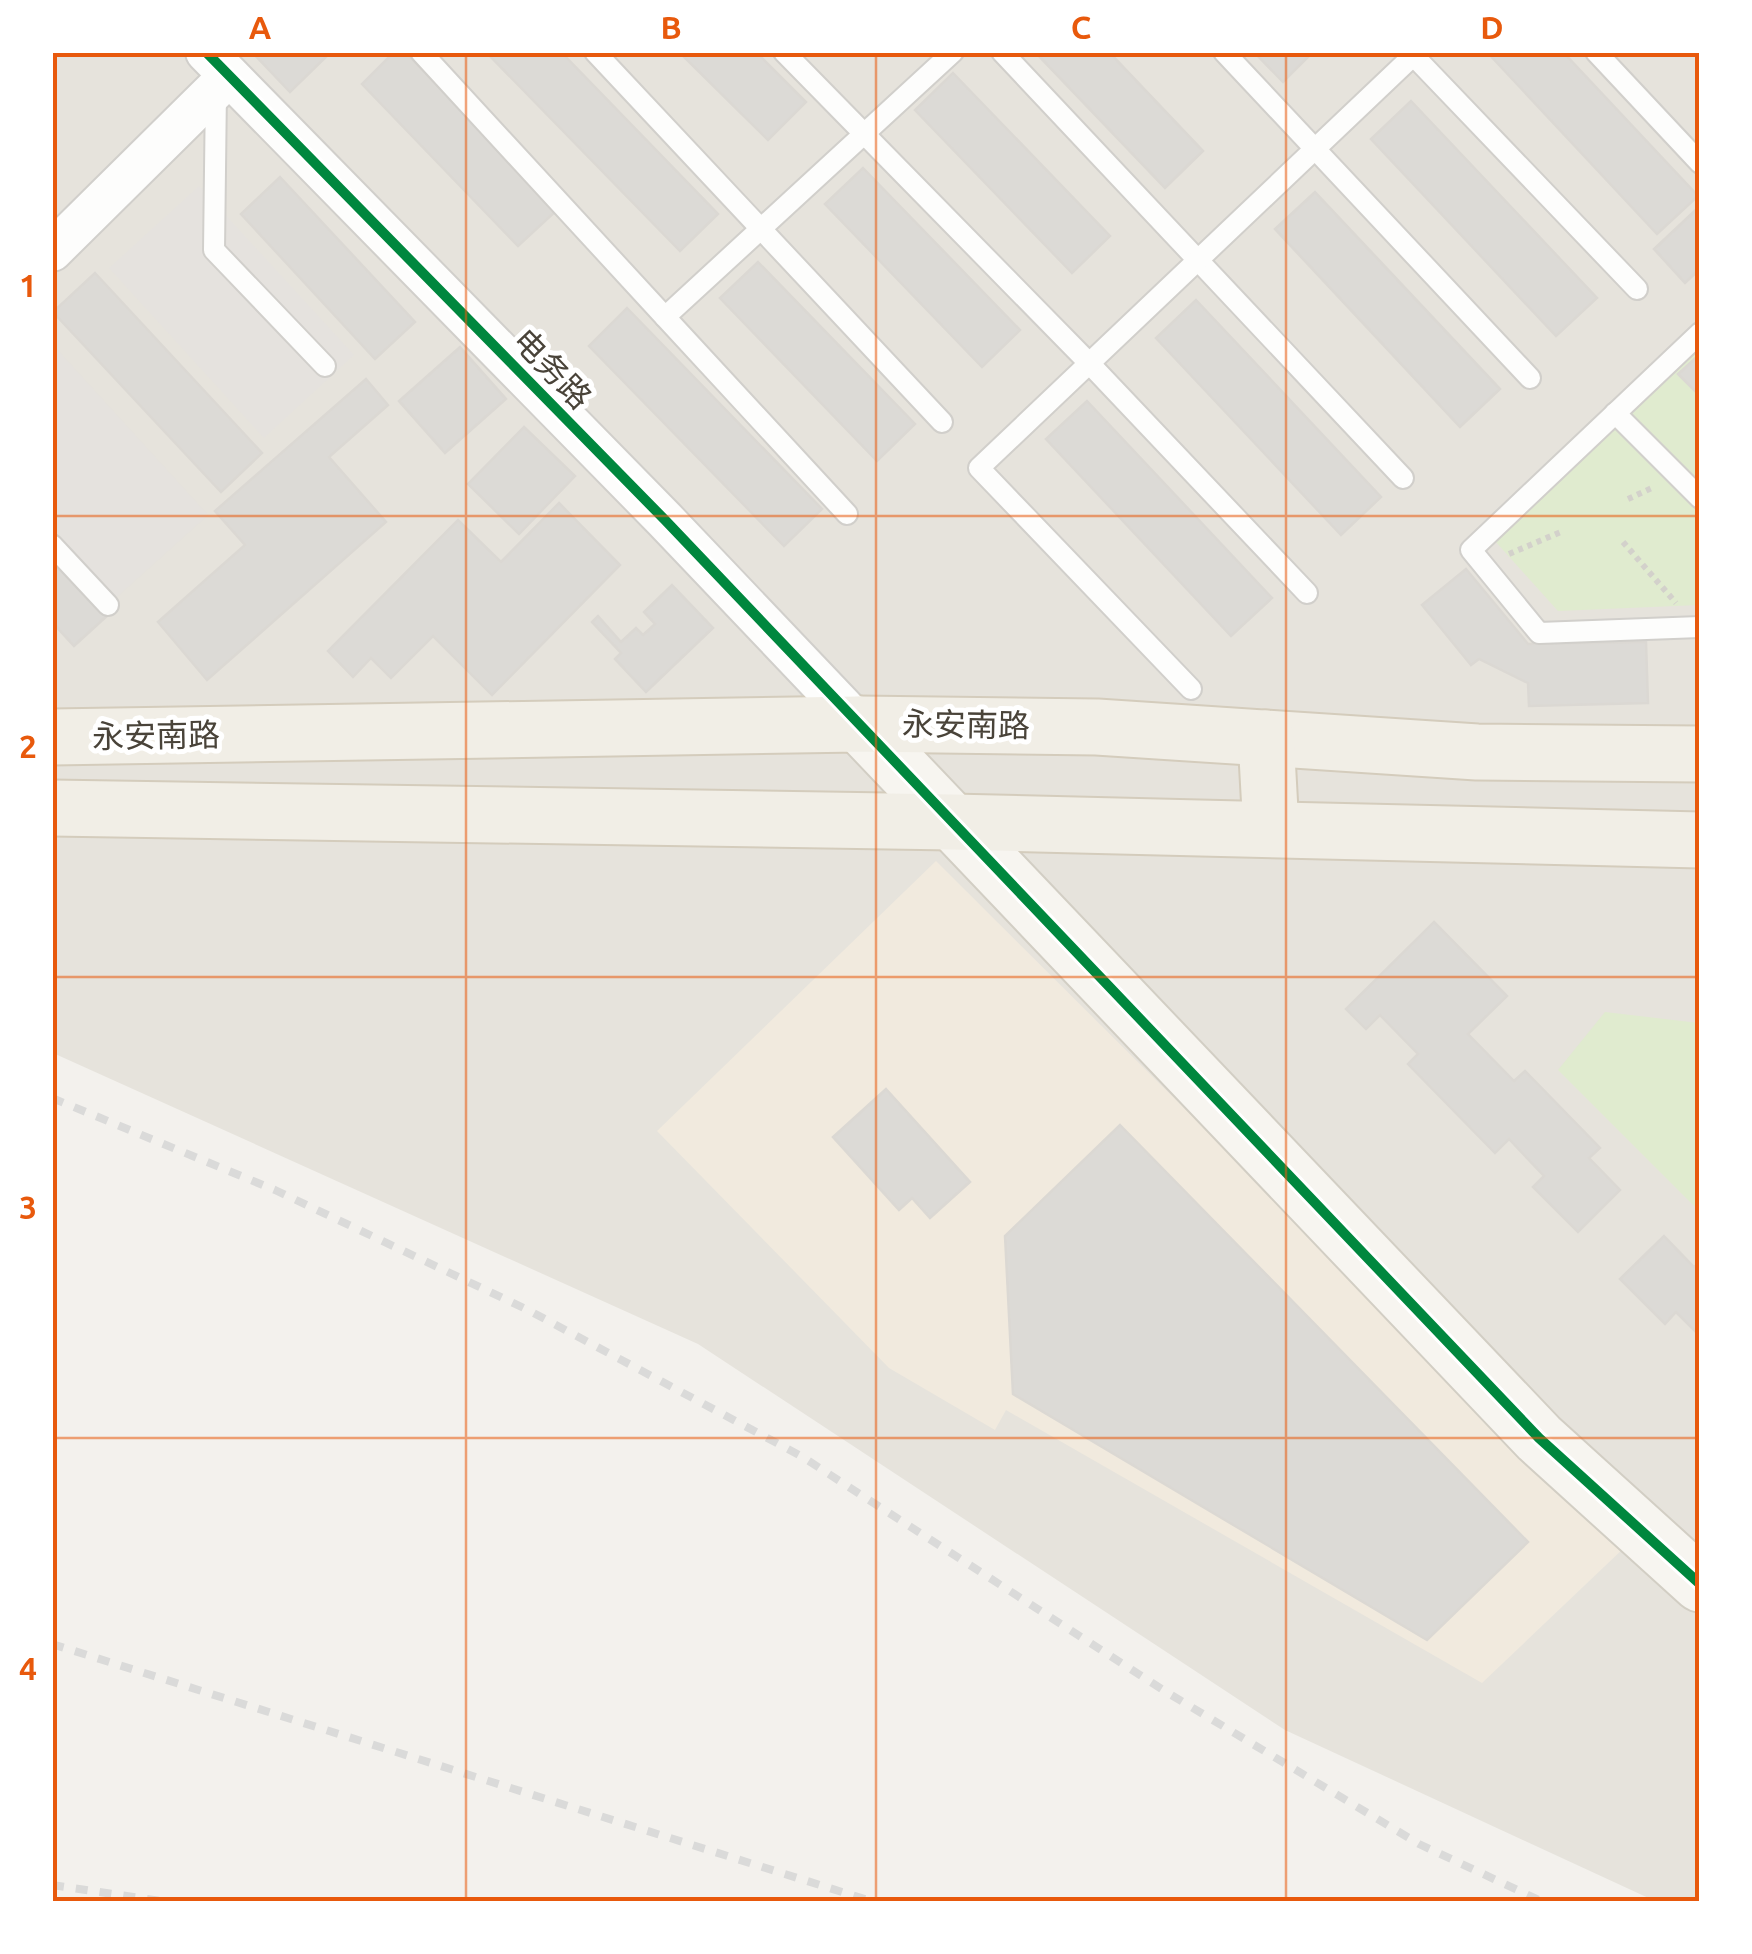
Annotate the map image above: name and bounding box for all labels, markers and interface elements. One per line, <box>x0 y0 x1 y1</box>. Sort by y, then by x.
text: A <box>249 9 272 45</box>
text: B <box>660 9 682 45</box>
text: C <box>1071 9 1091 45</box>
text: D <box>1480 9 1504 45</box>
text: 1 <box>19 267 37 303</box>
street label: 电务路 <box>506 321 599 415</box>
street label: 永安南路 <box>902 705 1030 743</box>
street label: 永安南路 <box>92 716 220 754</box>
text: 2 <box>19 728 37 764</box>
text: 3 <box>19 1189 37 1225</box>
text: 4 <box>19 1650 37 1686</box>

